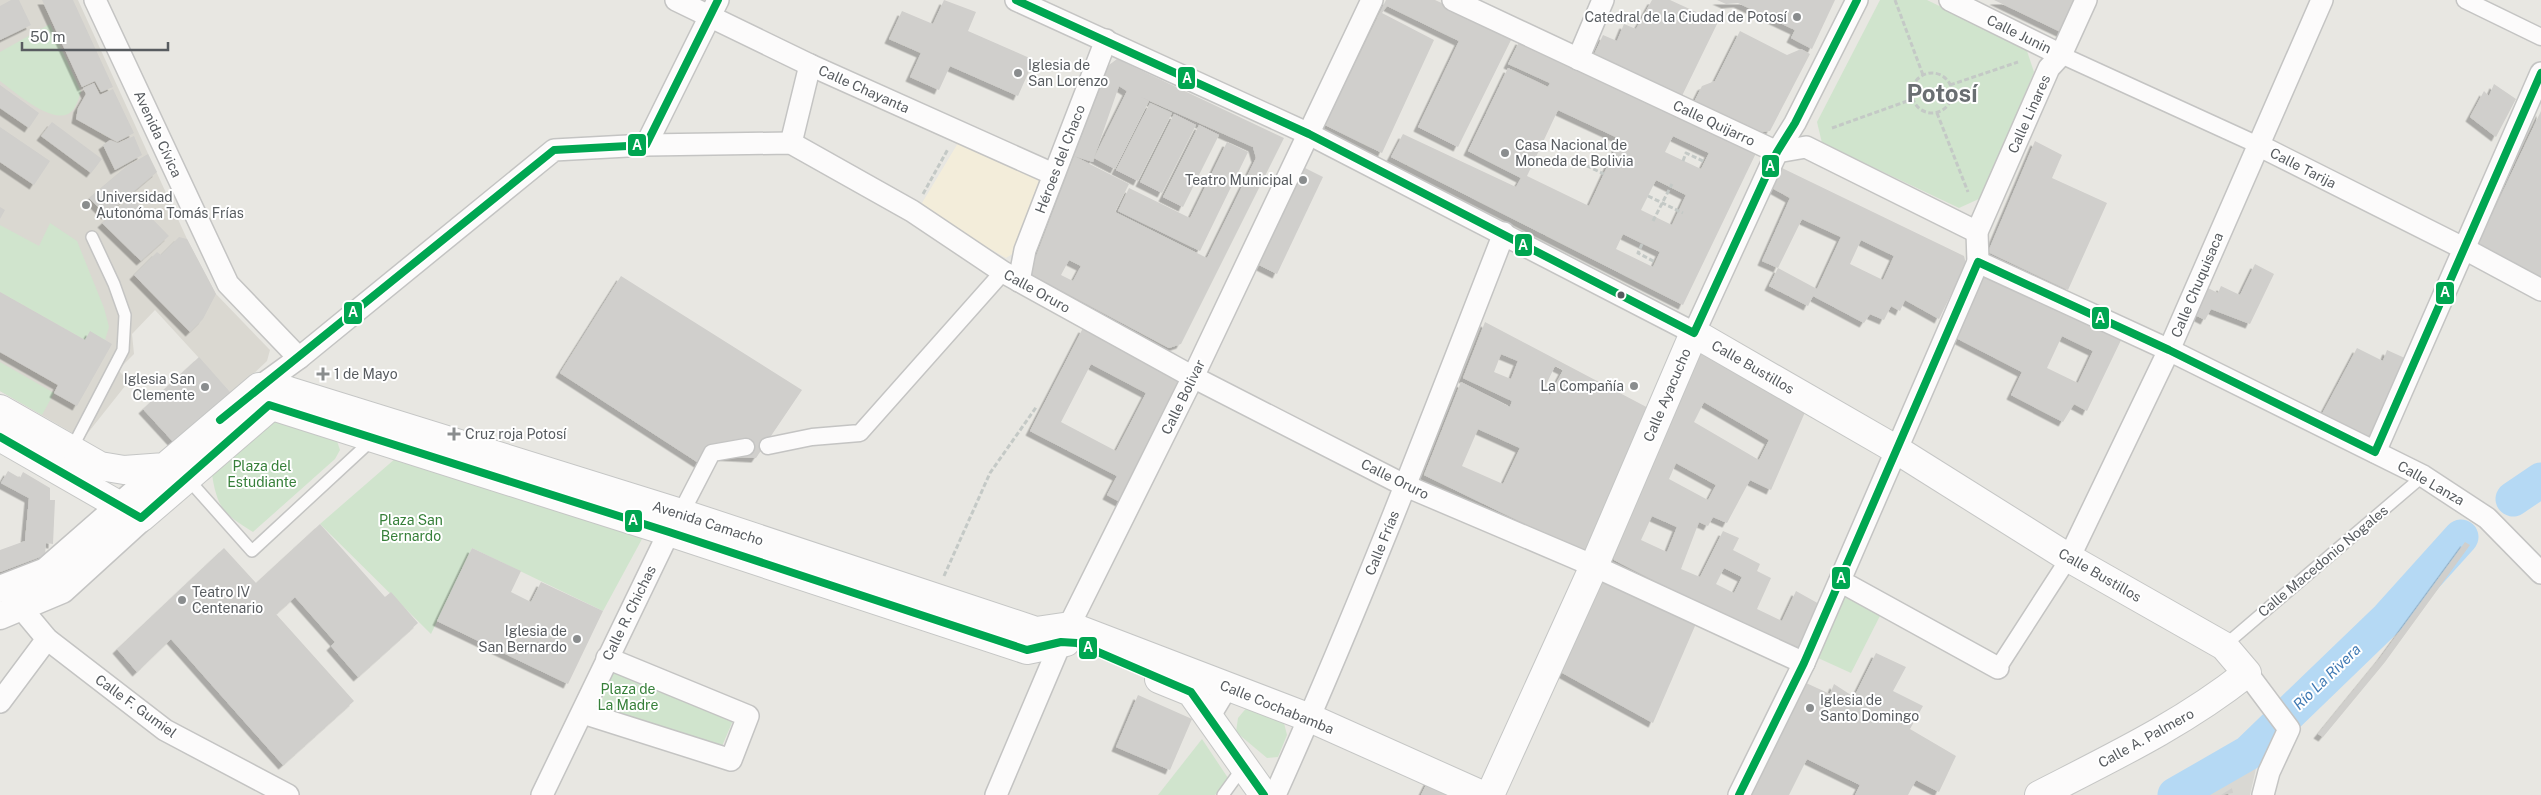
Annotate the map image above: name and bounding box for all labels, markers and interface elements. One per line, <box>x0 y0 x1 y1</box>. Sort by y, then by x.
place label: Catedral de la Ciudad de Potosí <box>1585 9 1788 25</box>
marker: Catedral de la Ciudad de Potosí <box>1791 11 1803 23</box>
street label: Calle Junin <box>1984 12 2054 56</box>
scale bar <box>22 20 169 52</box>
text: 50 m <box>30 28 65 45</box>
place label: Iglesia de San Lorenzo <box>1028 57 1108 89</box>
street label: Calle Chayanta <box>816 62 912 116</box>
line badge: A <box>1177 66 1196 90</box>
marker: Iglesia de San Lorenzo <box>1012 67 1024 79</box>
text: A <box>1182 70 1192 86</box>
street label: Calle Linares <box>2005 72 2053 156</box>
district label: Potosí <box>1906 79 1978 107</box>
street label: Avenida Cívica <box>131 88 185 180</box>
street label: Calle Quijarro <box>1670 97 1758 149</box>
street label: Héroes del Chaco <box>1032 102 1088 215</box>
line badge: A <box>627 133 647 157</box>
text: A <box>632 137 642 153</box>
place label: Casa Nacional de Moneda de Bolivia <box>1515 137 1633 169</box>
street label: Calle Tarija <box>2267 145 2339 191</box>
marker: Casa Nacional de Moneda de Bolivia <box>1499 147 1511 159</box>
line badge: A <box>1761 154 1780 178</box>
text: A <box>1765 158 1775 174</box>
place label: Teatro Municipal <box>1185 172 1293 188</box>
marker: Teatro Municipal <box>1297 174 1309 186</box>
place label: Universidad Autonóma Tomás Frías <box>96 189 244 221</box>
marker: Universidad Autonóma Tomás Frías <box>80 199 92 211</box>
street label: Calle Chuquisaca <box>2168 230 2226 340</box>
line badge: A <box>1514 233 1533 257</box>
text: A <box>1518 237 1528 253</box>
street label: Calle Oruro <box>1001 266 1073 316</box>
line badge: A <box>2435 281 2455 305</box>
text: A <box>2440 284 2450 300</box>
unlabelled marker <box>1616 290 1626 300</box>
line badge: A <box>343 301 363 325</box>
text: A <box>348 304 358 320</box>
line badge: A <box>2091 306 2110 330</box>
text: A <box>2095 310 2105 326</box>
street label: Calle Bustillos <box>1709 337 1797 397</box>
street label: Calle Ayacucho <box>1640 346 1694 444</box>
street label: Calle Bolivar <box>1158 357 1208 437</box>
place label: 1 de Mayo <box>334 366 398 382</box>
marker: 1 de Mayo <box>316 367 330 381</box>
place label: Iglesia San Clemente <box>124 371 195 403</box>
place label: La Compañía <box>1540 378 1624 394</box>
marker: La Compañía <box>1628 380 1640 392</box>
marker: Iglesia San Clemente <box>199 381 211 393</box>
place label: Cruz roja Potosí <box>465 426 567 442</box>
marker: Cruz roja Potosí <box>447 427 461 441</box>
street label: Calle Oruro <box>1358 456 1432 502</box>
street label: Calle Lanza <box>2395 457 2467 509</box>
park label: Plaza del Estudiante <box>227 458 297 490</box>
street label: Avenida Camacho <box>651 498 766 548</box>
street label: Calle Macedonio Nogales <box>2255 502 2391 620</box>
street label: Calle Frías <box>1362 508 1402 578</box>
line badge: A <box>624 509 643 533</box>
park label: Plaza San Bernardo <box>379 512 443 544</box>
text: A <box>628 512 638 528</box>
street label: Calle Bustillos <box>2056 545 2144 605</box>
street label: Calle R. Chichas <box>599 563 659 663</box>
line badge: A <box>1831 566 1851 590</box>
text: A <box>1836 570 1846 586</box>
place label: Teatro IV Centenario <box>192 584 263 616</box>
marker: Teatro IV Centenario <box>176 594 188 606</box>
place label: Iglesia de San Bernardo <box>478 623 567 655</box>
marker: Iglesia de San Bernardo <box>571 633 583 645</box>
line badge: A <box>1078 636 1098 660</box>
text: A <box>1083 639 1093 655</box>
water label: Río La Rivera <box>2290 640 2364 713</box>
street label: Calle F. Gumiel <box>92 671 180 741</box>
street label: Calle Cochabamba <box>1218 677 1336 737</box>
park label: Plaza de La Madre <box>598 681 658 713</box>
place label: Iglesia de Santo Domingo <box>1820 692 1919 724</box>
marker: Iglesia de Santo Domingo <box>1804 702 1816 714</box>
street label: Calle A. Palmero <box>2095 705 2197 771</box>

